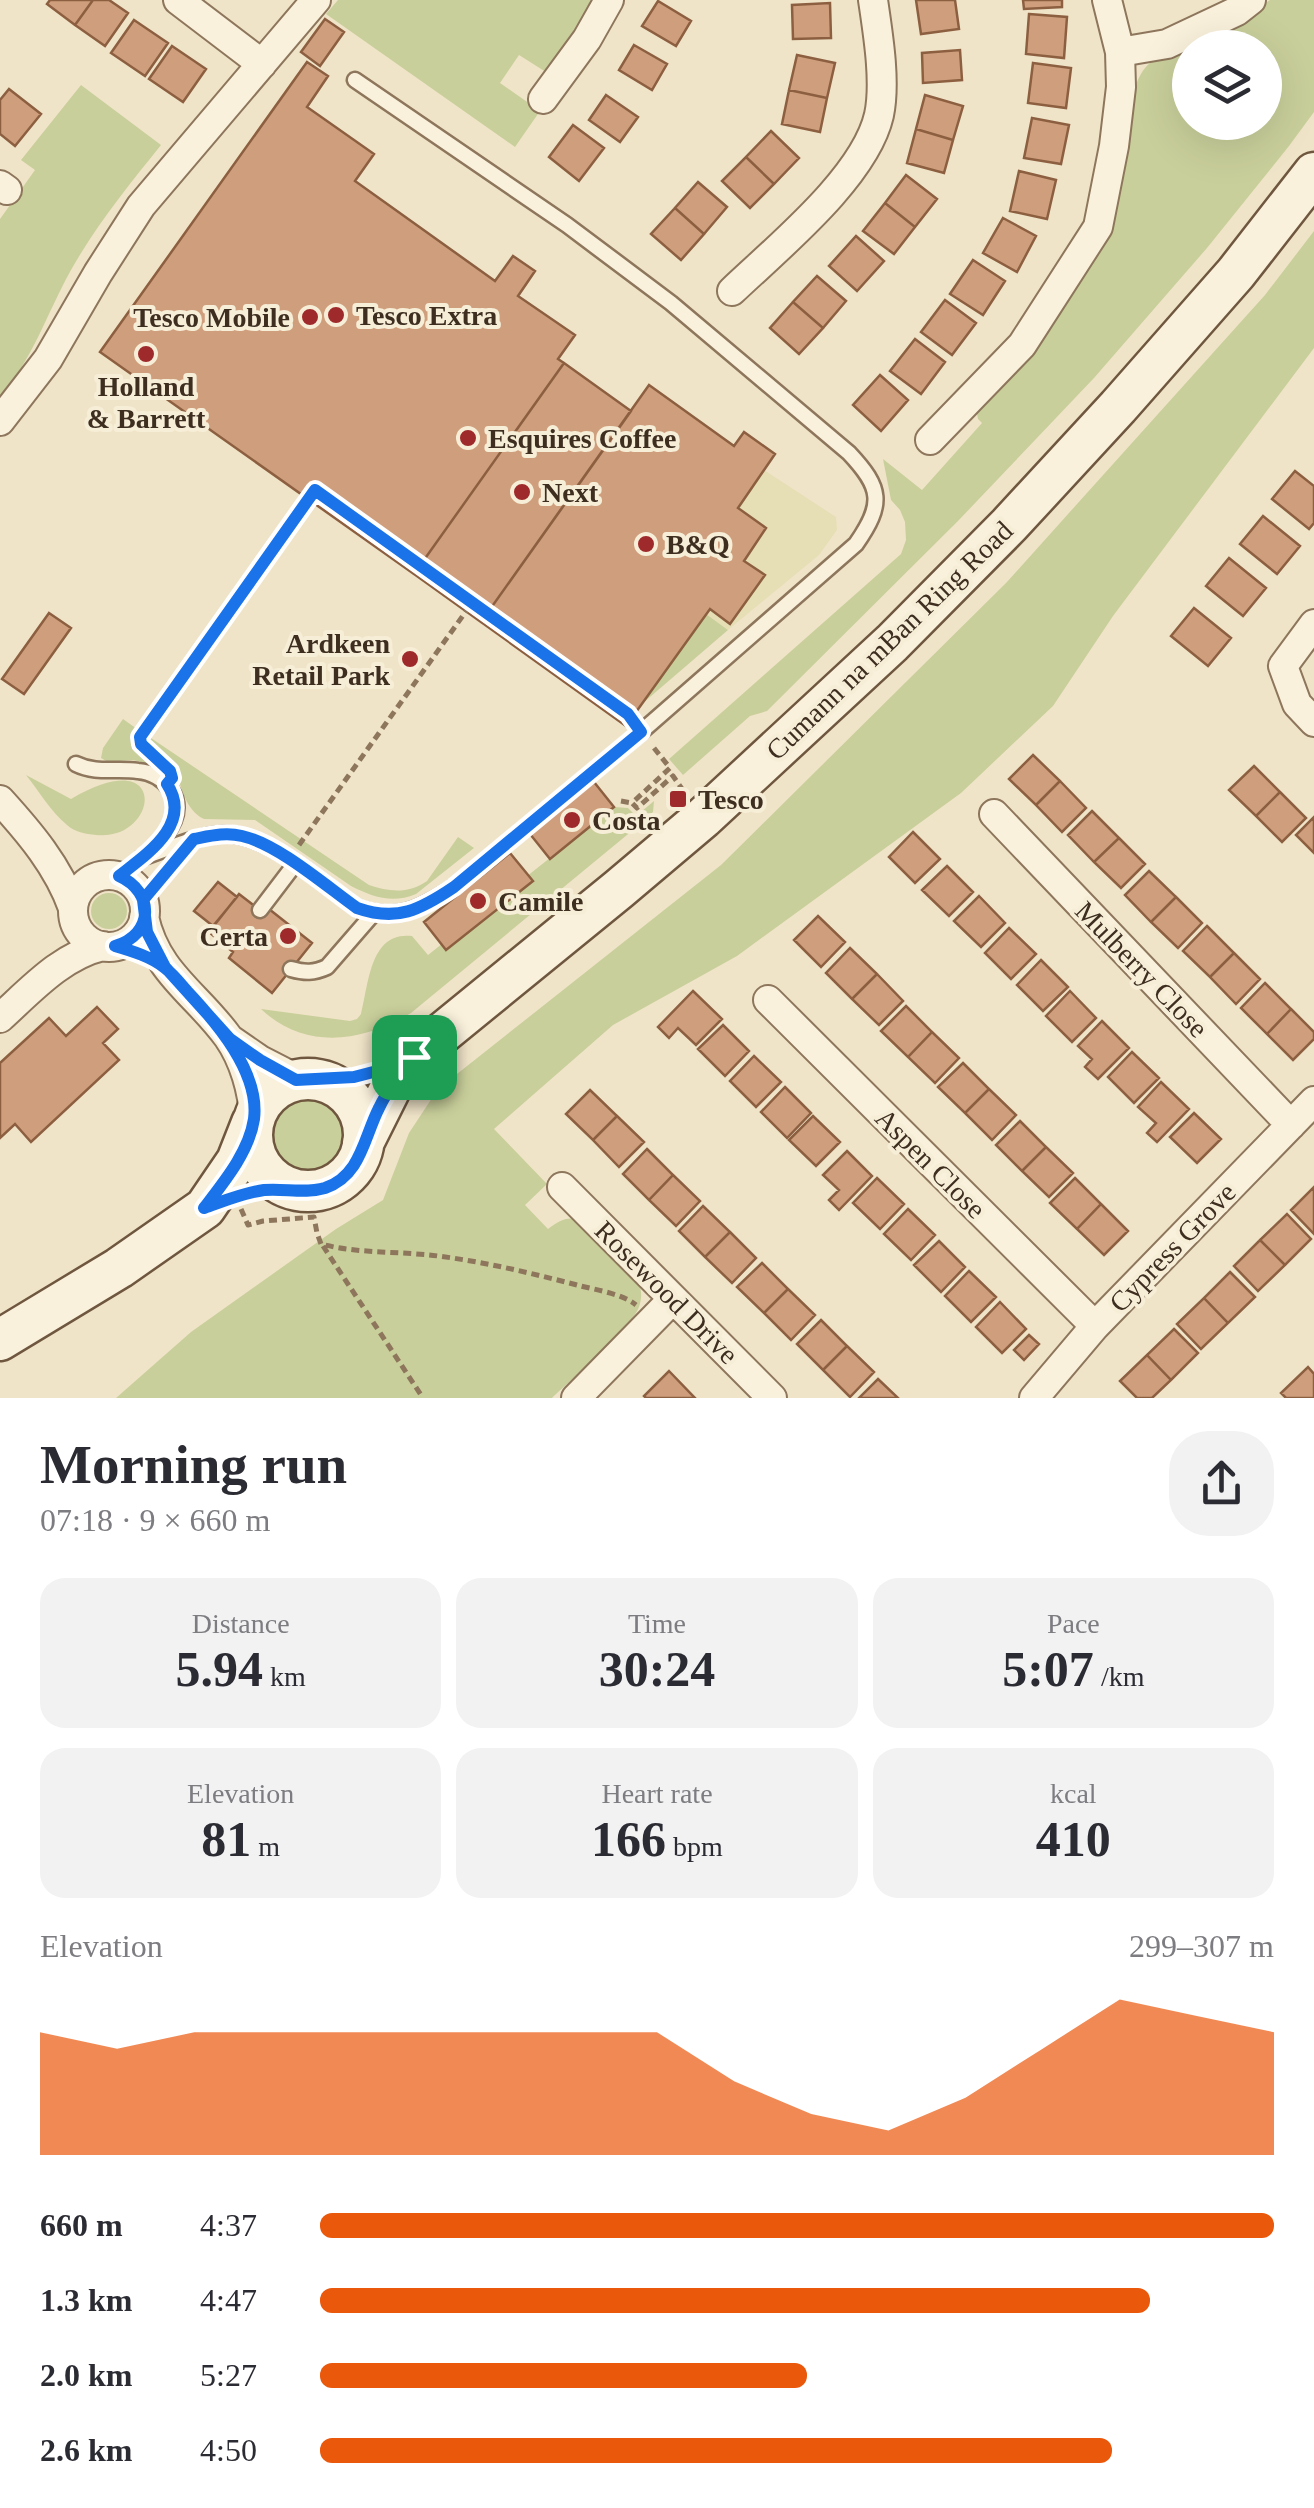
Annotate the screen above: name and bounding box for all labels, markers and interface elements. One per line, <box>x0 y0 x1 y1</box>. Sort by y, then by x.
map controls <box>1172 30 1282 140</box>
button: layers <box>1172 30 1282 140</box>
place label: Tesco Extra <box>356 300 497 331</box>
place label: Tesco Mobile <box>133 302 290 333</box>
marker: Tesco Extra <box>325 304 347 326</box>
marker: Tesco Mobile <box>299 306 321 328</box>
marker: Holland & Barrett <box>135 343 157 365</box>
place label: Holland & Barrett <box>87 371 206 434</box>
place label: Esquires Coffee <box>488 423 676 454</box>
marker: Esquires Coffee <box>457 427 479 449</box>
place label: Next <box>542 477 599 508</box>
marker: Next <box>511 481 533 503</box>
street label: Cumann na mBan Ring Road <box>760 515 1019 766</box>
place label: B&Q <box>666 529 730 560</box>
marker: B&Q <box>635 533 657 555</box>
place label: Ardkeen Retail Park <box>252 628 390 691</box>
marker: Ardkeen Retail Park <box>399 648 421 670</box>
place label: Tesco <box>698 784 764 815</box>
marker: Tesco <box>667 788 689 810</box>
place label: Costa <box>592 805 660 836</box>
marker: Costa <box>561 809 583 831</box>
place label: Camile <box>498 886 584 917</box>
marker: Camile <box>467 890 489 912</box>
street label: Mulberry Close <box>1069 895 1214 1044</box>
place label: Certa <box>200 921 268 952</box>
marker: Certa <box>277 925 299 947</box>
pin <box>372 1015 457 1100</box>
icon: arrive <box>387 1030 442 1085</box>
street label: Aspen Close <box>869 1102 992 1225</box>
street label: Cypress Grove <box>1103 1176 1242 1318</box>
street label: Rosewood Drive <box>589 1215 744 1370</box>
button: share <box>1169 1431 1274 1536</box>
text: Morning run <box>40 1434 347 1495</box>
text: 07:18 · 9 × 660 m <box>40 1502 270 1538</box>
text: Distance <box>192 1608 290 1639</box>
text: Time <box>628 1608 686 1639</box>
text: Pace <box>1047 1608 1100 1639</box>
text: 5.94 <box>176 1641 263 1697</box>
text: 30:24 <box>599 1641 715 1697</box>
text: 5:07 <box>1002 1641 1094 1697</box>
text: km <box>263 1661 306 1692</box>
text: /km <box>1094 1661 1144 1692</box>
text: Elevation <box>187 1778 294 1809</box>
text: Heart rate <box>601 1778 713 1809</box>
text: kcal <box>1050 1778 1097 1809</box>
text: 81 <box>201 1811 251 1867</box>
text: 166 <box>591 1811 666 1867</box>
text: 410 <box>1036 1811 1111 1867</box>
text: m <box>251 1831 280 1862</box>
text: bpm <box>666 1831 723 1862</box>
text: Elevation <box>40 1928 163 1964</box>
text: 299–307 m <box>1129 1928 1274 1964</box>
text: 660 m <box>40 2207 123 2243</box>
text: 4:37 <box>200 2207 257 2243</box>
text: 1.3 km <box>40 2282 132 2318</box>
text: 4:47 <box>200 2282 257 2318</box>
text: 2.0 km <box>40 2357 132 2393</box>
text: 5:27 <box>200 2357 257 2393</box>
text: 2.6 km <box>40 2432 132 2468</box>
text: 4:50 <box>200 2432 257 2468</box>

